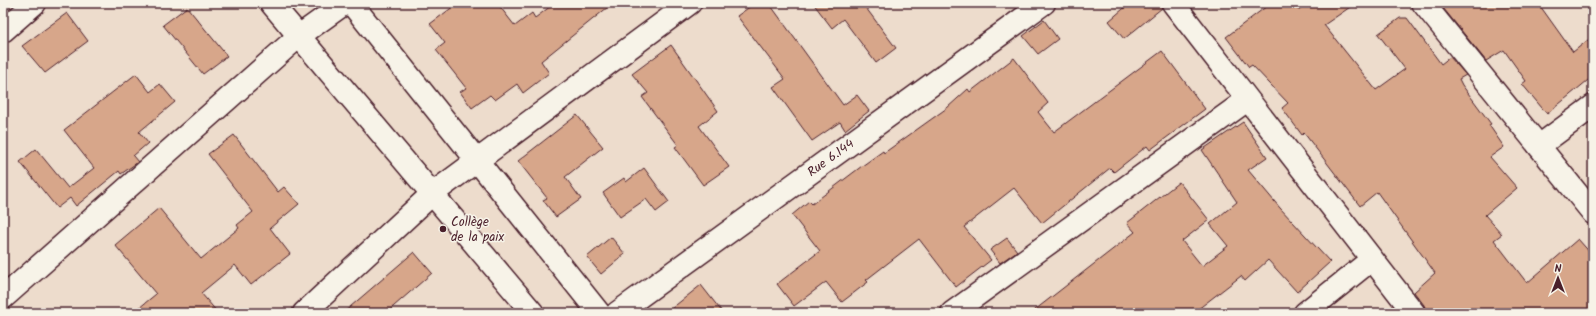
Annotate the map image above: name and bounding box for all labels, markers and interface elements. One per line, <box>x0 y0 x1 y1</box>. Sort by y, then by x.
street label: Rue 6.144 <box>803 134 859 182</box>
place label: Collège de la paix <box>451 212 504 248</box>
marker: Collège de la paix <box>438 224 448 234</box>
north arrow <box>1538 258 1578 298</box>
text: N <box>1555 260 1562 278</box>

